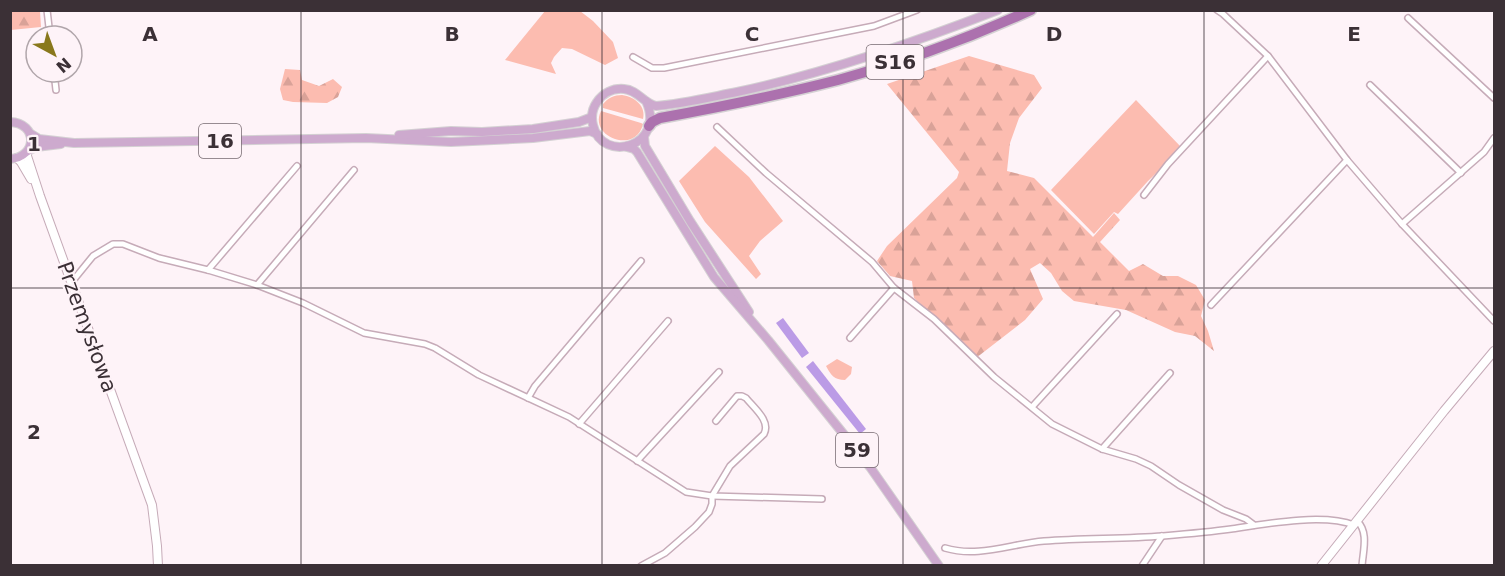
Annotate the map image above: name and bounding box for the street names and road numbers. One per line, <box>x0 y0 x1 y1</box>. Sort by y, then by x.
road number: S16 <box>866 45 924 79</box>
road number: 16 <box>199 124 241 158</box>
street label: Przemysłowa <box>52 258 122 396</box>
road number: 59 <box>836 433 878 467</box>

